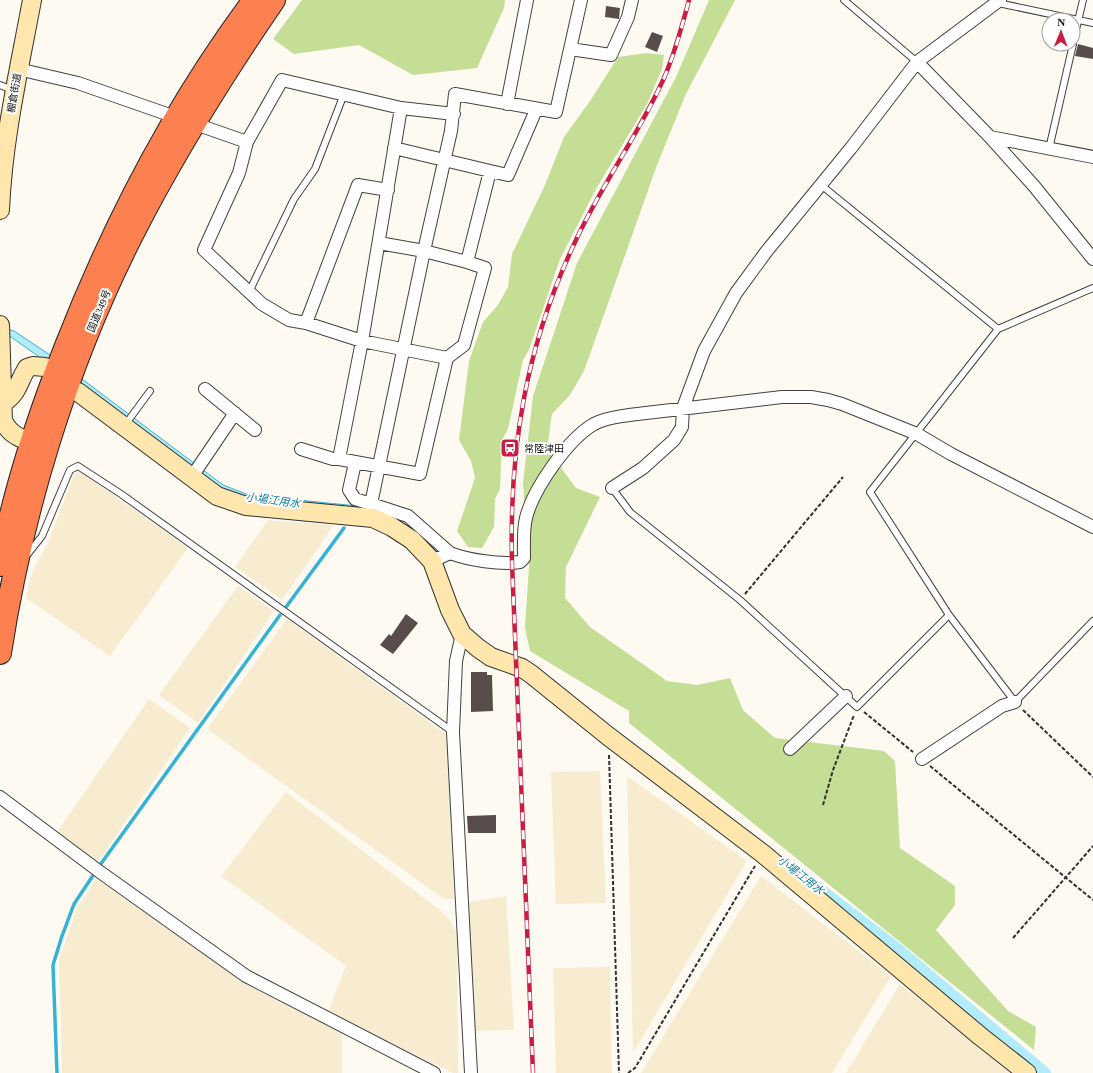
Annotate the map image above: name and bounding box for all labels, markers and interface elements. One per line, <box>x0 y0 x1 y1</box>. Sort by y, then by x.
north arrow <box>1041 12 1081 52</box>
text: N <box>1057 16 1065 28</box>
street label: 棚倉街道 <box>5 72 23 114</box>
street label: 国道349号 <box>85 288 113 334</box>
station icon: 常陸津田 <box>499 437 521 459</box>
place label: 常陸津田 <box>524 443 564 454</box>
water label: 小場江用水 <box>245 491 302 509</box>
water label: 小場江用水 <box>776 853 827 897</box>

